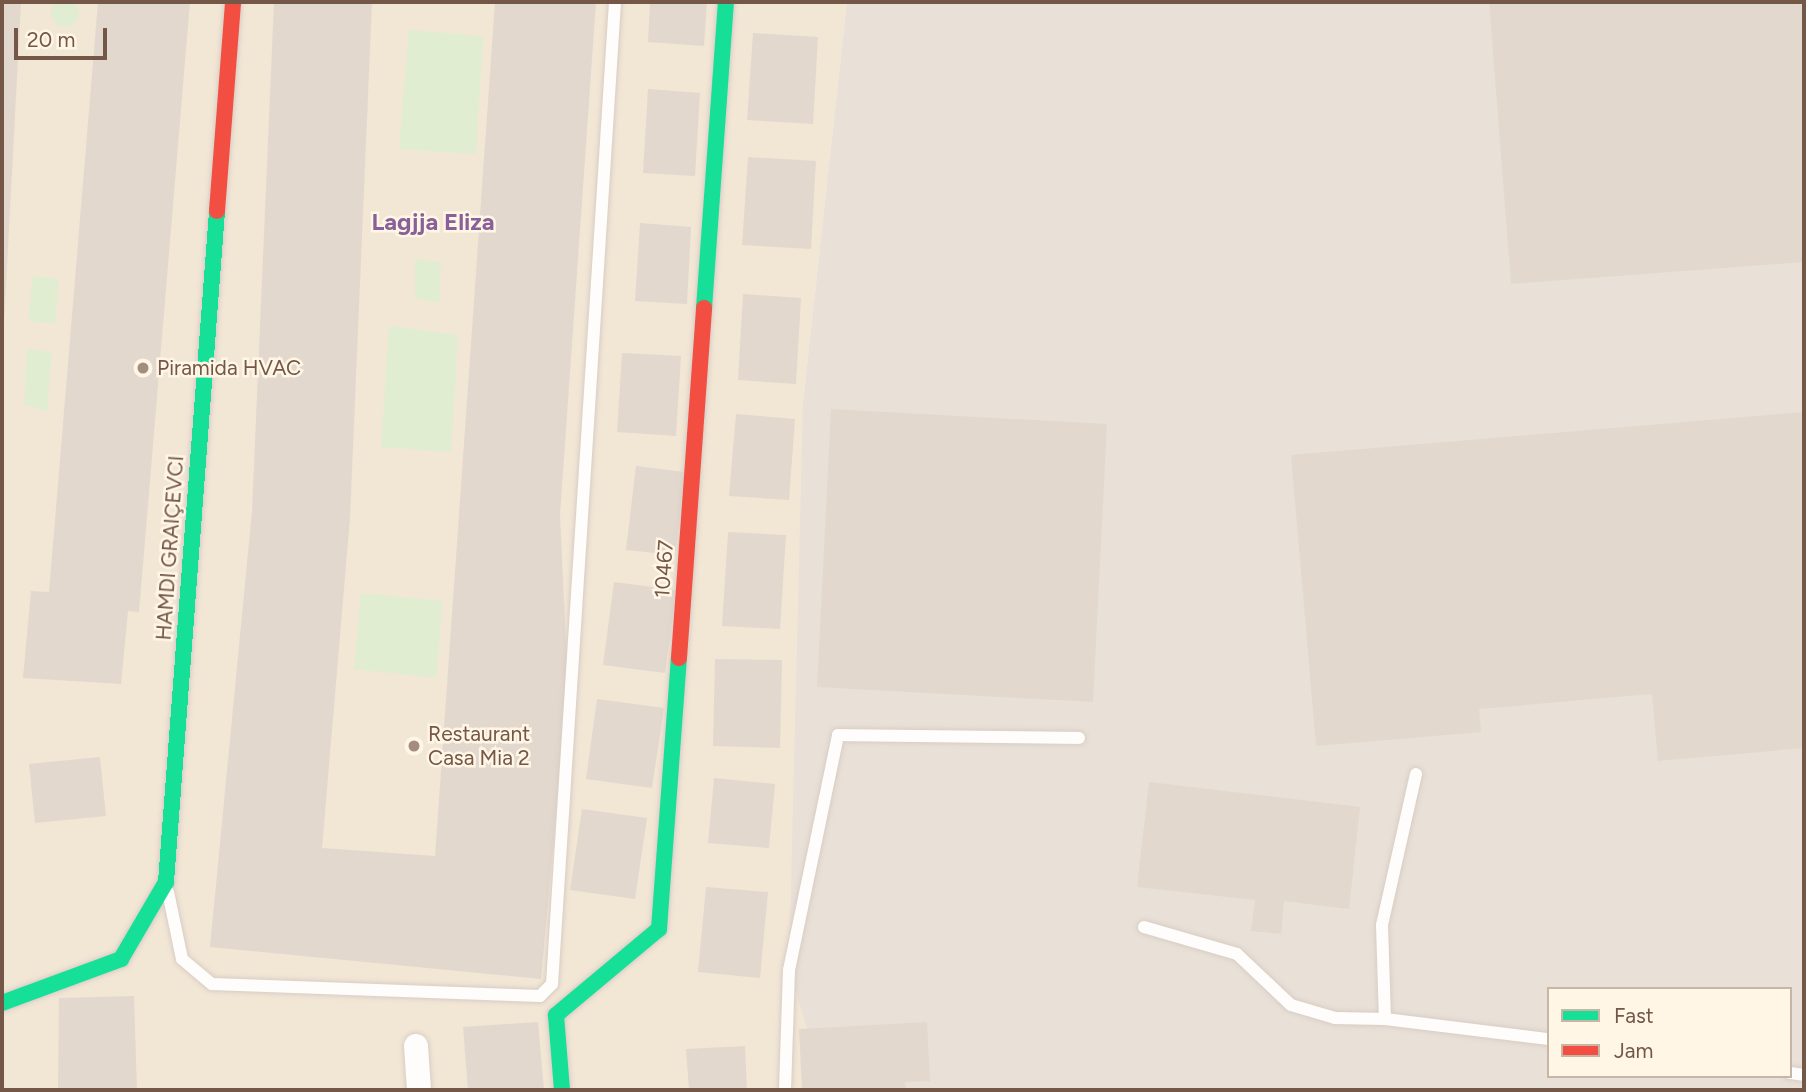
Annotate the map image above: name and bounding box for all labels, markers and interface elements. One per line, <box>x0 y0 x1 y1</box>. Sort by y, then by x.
scale bar <box>18 14 110 58</box>
text: 20 m <box>27 27 75 52</box>
district label: Lagjja Eliza <box>371 208 495 236</box>
place label: Piramida HVAC <box>157 355 301 381</box>
marker: Piramida HVAC <box>135 360 151 376</box>
street label: HAMDI GRAIÇEVCI <box>151 455 189 641</box>
street label: 10467 <box>649 539 679 599</box>
place label: Restaurant Casa Mia 2 <box>428 721 530 771</box>
marker: Restaurant Casa Mia 2 <box>406 738 422 754</box>
legend <box>1547 987 1792 1078</box>
text: Fast <box>1614 1003 1654 1028</box>
text: Jam <box>1614 1038 1653 1063</box>

